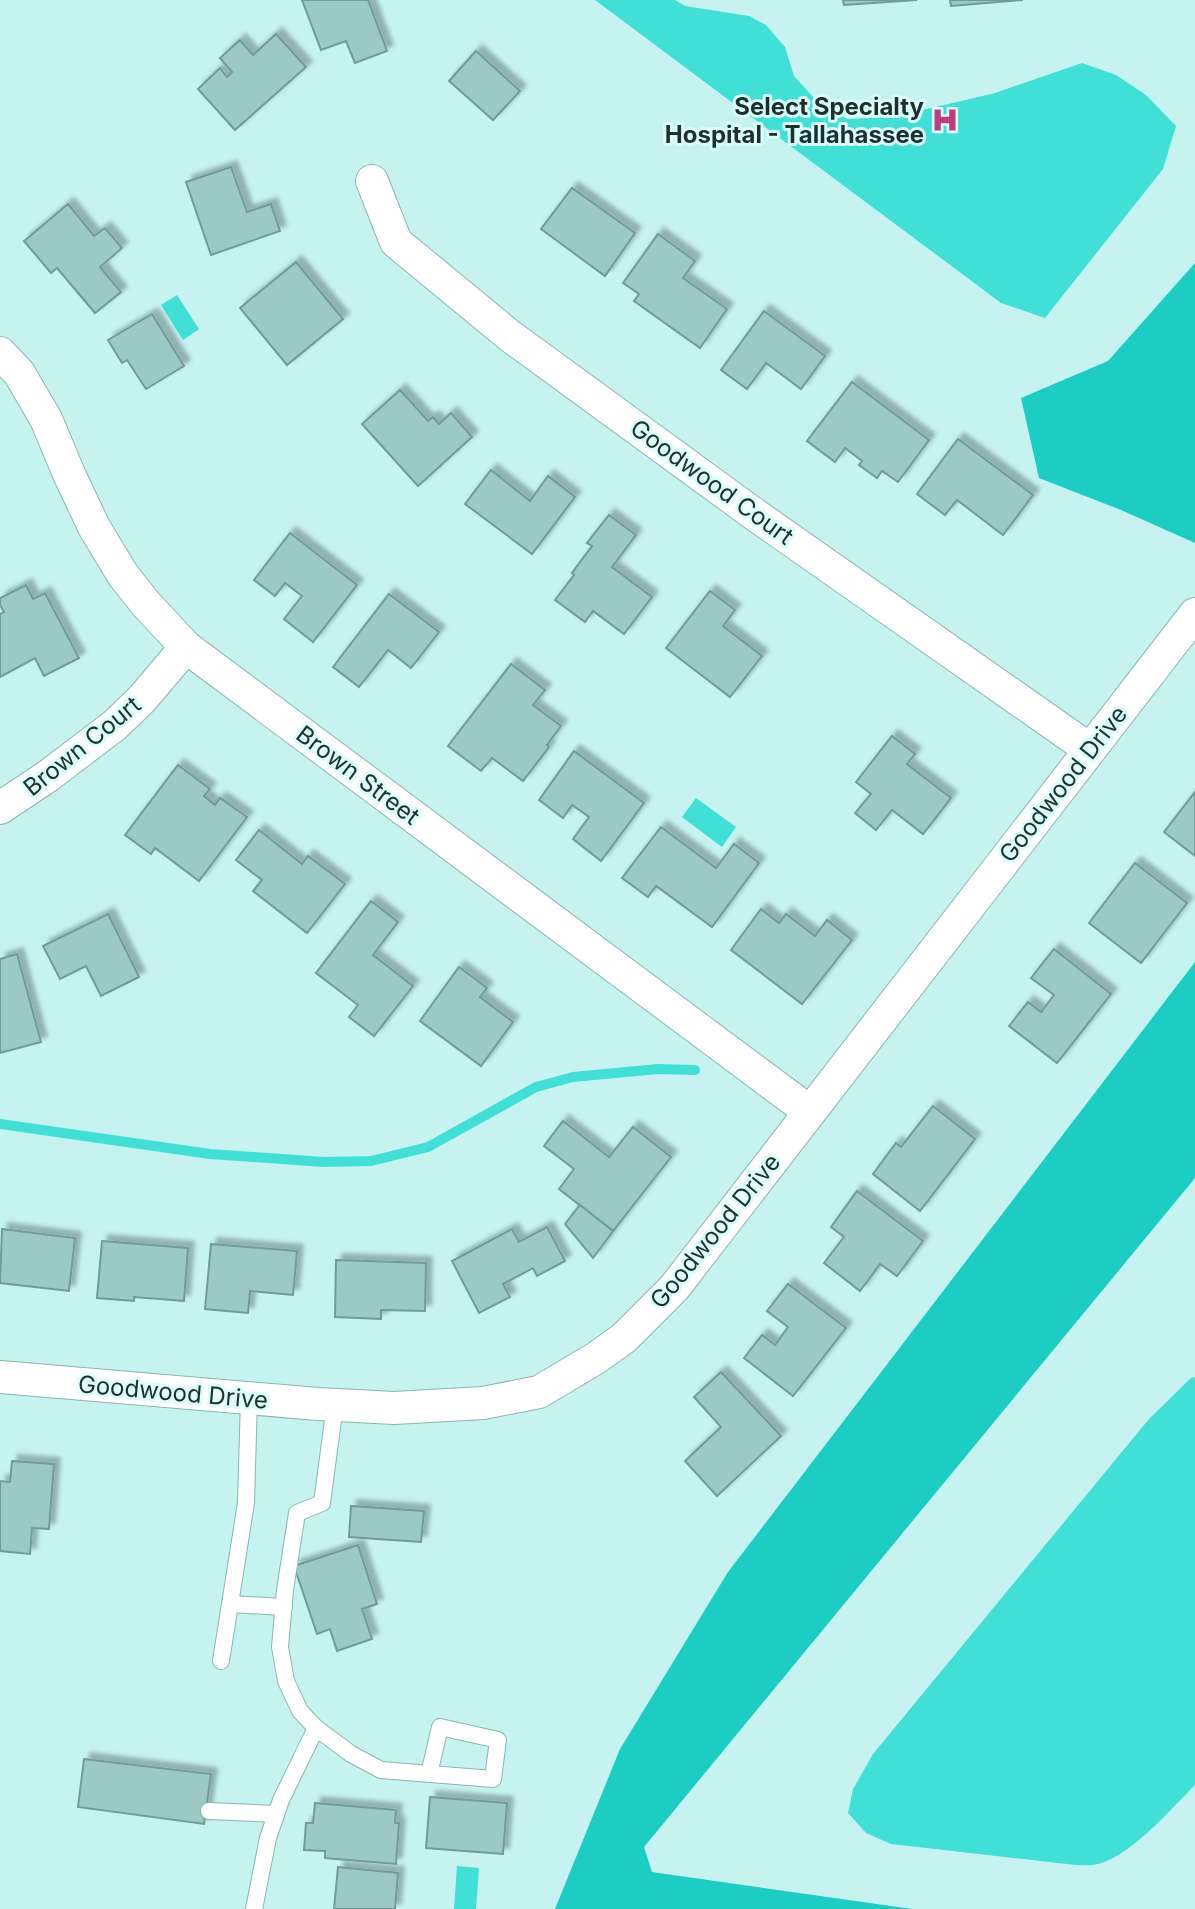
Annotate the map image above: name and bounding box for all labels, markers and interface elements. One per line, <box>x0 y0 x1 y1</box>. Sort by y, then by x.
place label: Select Specialty Hospital - Tallahassee <box>665 92 925 149</box>
hospital icon: Select Specialty Hospital - Tallahassee <box>930 105 960 135</box>
street label: Goodwood Court <box>625 413 799 551</box>
street label: Brown Court <box>18 690 147 802</box>
street label: Goodwood Drive <box>993 700 1133 868</box>
street label: Brown Street <box>291 719 425 831</box>
street label: Goodwood Drive <box>644 1148 786 1314</box>
street label: Goodwood Drive <box>77 1369 269 1415</box>

